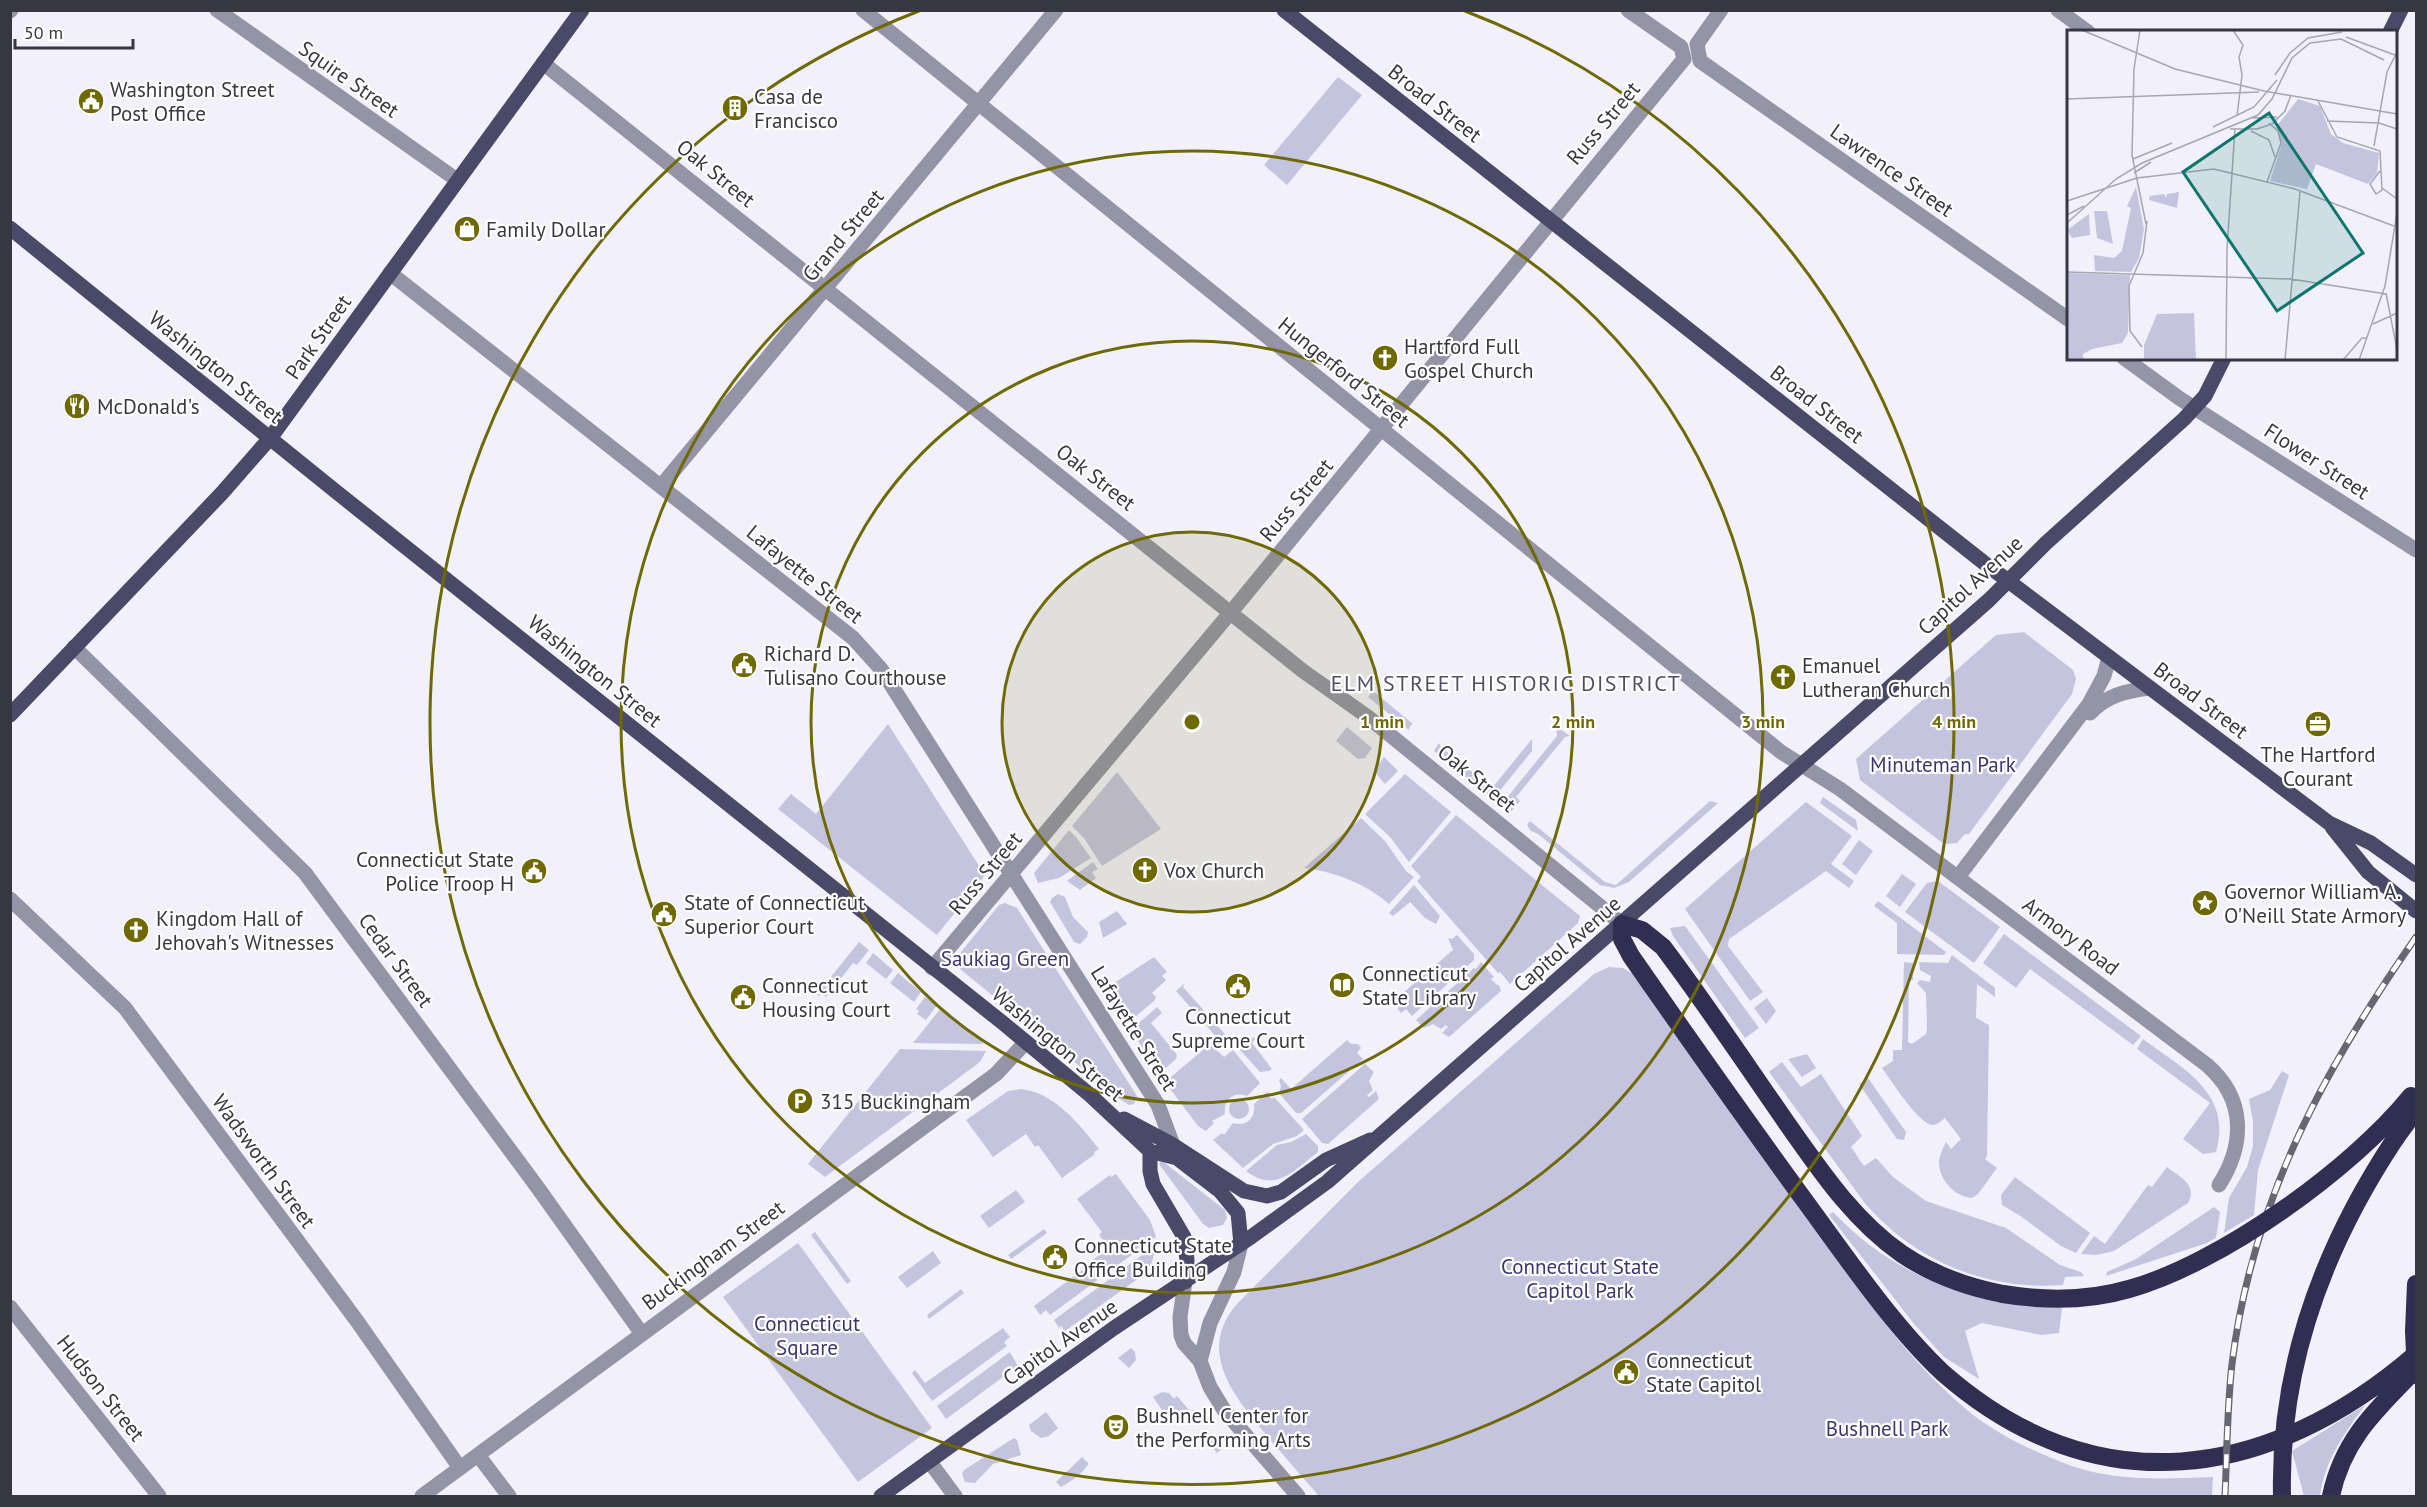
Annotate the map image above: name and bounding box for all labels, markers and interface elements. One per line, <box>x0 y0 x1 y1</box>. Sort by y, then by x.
scale bar <box>15 12 134 50</box>
text: 50 m <box>24 21 63 44</box>
inset map <box>2067 30 2397 360</box>
street label: Squire Street <box>294 35 404 123</box>
street label: Broad Street <box>1383 58 1487 148</box>
place label: Washington Street Post Office <box>110 76 275 127</box>
street label: Russ Street <box>1560 76 1646 170</box>
place label: Casa de Francisco <box>754 83 838 134</box>
public building icon: Washington Street Post Office <box>76 86 106 116</box>
building icon: Casa de Francisco <box>720 93 750 123</box>
street label: Lawrence Street <box>1825 118 1959 222</box>
street label: Oak Street <box>671 133 761 213</box>
street label: Grand Street <box>797 183 889 287</box>
shop icon: Family Dollar <box>452 214 482 244</box>
place label: Family Dollar <box>486 216 606 243</box>
street label: Park Street <box>279 289 357 385</box>
street label: Washington Street <box>144 305 288 429</box>
street label: Hungerford Street <box>1273 311 1415 433</box>
place label: Hartford Full Gospel Church <box>1404 333 1534 384</box>
church icon: Hartford Full Gospel Church <box>1370 343 1400 373</box>
street label: Broad Street <box>1765 359 1869 449</box>
restaurant icon: McDonald's <box>62 391 92 421</box>
place label: McDonald's <box>97 393 200 420</box>
street label: Flower Street <box>2259 417 2375 505</box>
street label: Oak Street <box>1051 438 1141 516</box>
street label: Russ Street <box>1253 453 1339 547</box>
street label: Lafayette Street <box>741 519 869 629</box>
street label: Capitol Avenue <box>1912 529 2028 641</box>
street label: Washington Street <box>523 609 667 733</box>
place label: Richard D. Tulisano Courthouse <box>764 640 946 691</box>
public building icon: Richard D. Tulisano Courthouse <box>729 650 759 680</box>
place label: Emanuel Lutheran Church <box>1802 652 1951 703</box>
street label: Broad Street <box>2148 656 2254 744</box>
church icon: Emanuel Lutheran Church <box>1768 662 1798 692</box>
district label: ELM STREET HISTORIC DISTRICT <box>1331 669 1681 697</box>
office icon: The Hartford Courant <box>2303 709 2333 739</box>
text: 1 min <box>1360 710 1404 733</box>
text: 2 min <box>1551 710 1595 733</box>
text: 3 min <box>1741 710 1785 733</box>
text: 4 min <box>1932 710 1976 733</box>
centre of rings <box>1182 712 1202 732</box>
street label: Oak Street <box>1432 738 1522 818</box>
place label: The Hartford Courant <box>2261 741 2376 792</box>
park label: Minuteman Park <box>1870 751 2016 778</box>
street label: Russ Street <box>942 826 1028 920</box>
place label: Connecticut State Police Troop H <box>356 846 514 897</box>
church icon: Vox Church <box>1130 855 1160 885</box>
public building icon: Connecticut State Police Troop H <box>519 856 549 886</box>
place label: Vox Church <box>1163 857 1264 884</box>
place label: Governor William A. O'Neill State Armory <box>2224 878 2406 929</box>
place icon: Governor William A. O'Neill State Armory <box>2190 888 2220 918</box>
place label: State of Connecticut Superior Court <box>684 889 865 940</box>
street label: Capitol Avenue <box>1508 890 1626 998</box>
street label: Armory Road <box>2017 891 2125 981</box>
public building icon: State of Connecticut Superior Court <box>649 899 679 929</box>
place label: Kingdom Hall of Jehovah's Witnesses <box>155 905 334 956</box>
street label: Cedar Street <box>353 908 439 1012</box>
church icon: Kingdom Hall of Jehovah's Witnesses <box>121 915 151 945</box>
park label: Saukiag Green <box>941 945 1069 972</box>
place label: Connecticut State Library <box>1362 960 1476 1011</box>
street label: Lafayette Street <box>1085 961 1183 1095</box>
library icon: Connecticut State Library <box>1327 970 1357 1000</box>
public building icon: Connecticut Supreme Court <box>1223 971 1253 1001</box>
place label: Connecticut Housing Court <box>762 972 890 1023</box>
street label: Washington Street <box>986 981 1130 1107</box>
public building icon: Connecticut Housing Court <box>728 982 758 1012</box>
place label: Connecticut Supreme Court <box>1171 1003 1305 1054</box>
parking icon: 315 Buckingham <box>785 1086 815 1116</box>
place label: 315 Buckingham <box>820 1088 970 1115</box>
street label: Wadsworth Street <box>206 1089 322 1233</box>
street label: Buckingham Street <box>636 1194 790 1316</box>
place label: Connecticut State Office Building <box>1074 1232 1232 1283</box>
public building icon: Connecticut State Office Building <box>1040 1242 1070 1272</box>
park label: Connecticut State Capitol Park <box>1501 1253 1659 1304</box>
street label: Capitol Avenue <box>997 1293 1123 1391</box>
park label: Connecticut Square <box>754 1310 860 1361</box>
street label: Hudson Street <box>51 1329 151 1447</box>
place label: Connecticut State Capitol <box>1646 1347 1761 1398</box>
public building icon: Connecticut State Capitol <box>1611 1357 1641 1387</box>
place label: Bushnell Center for the Performing Arts <box>1136 1402 1311 1453</box>
theatre icon: Bushnell Center for the Performing Arts <box>1101 1412 1131 1442</box>
park label: Bushnell Park <box>1826 1415 1948 1442</box>

